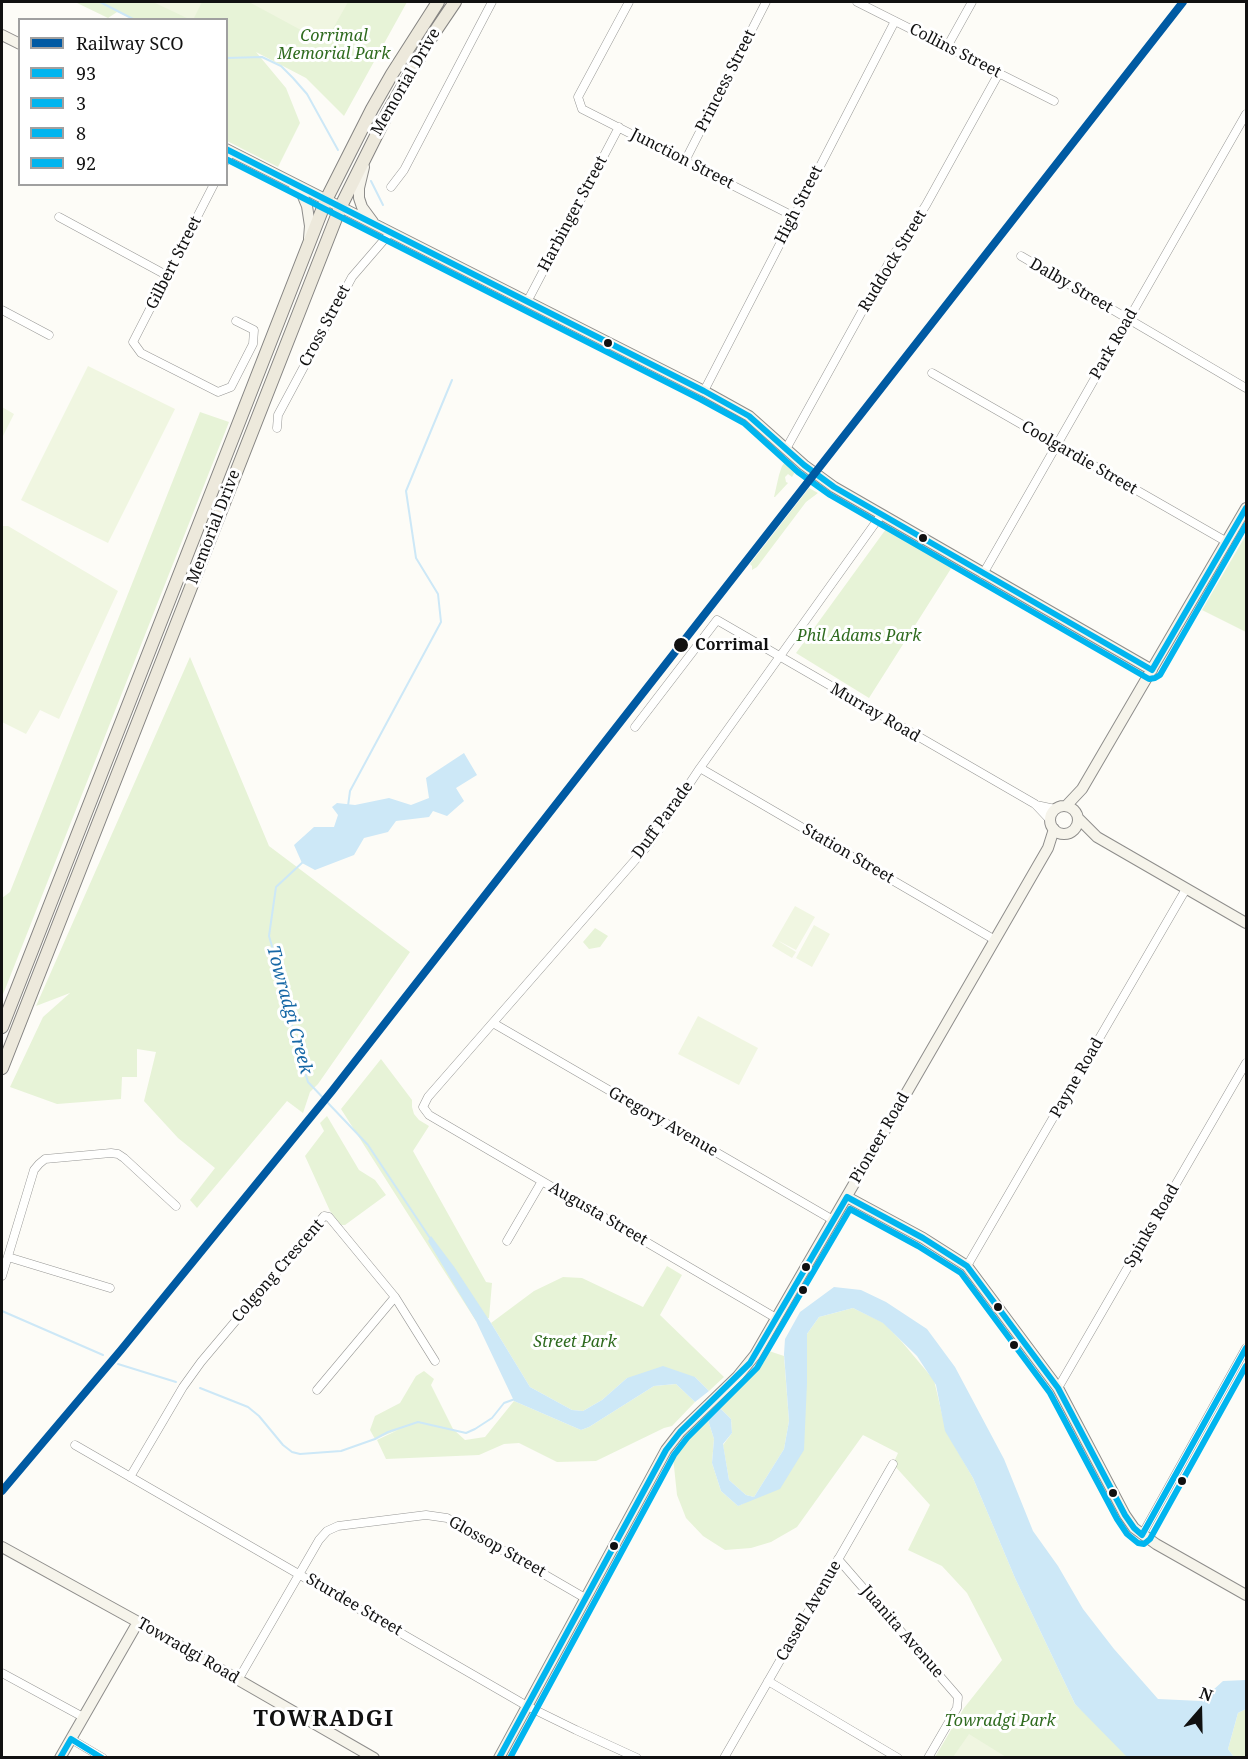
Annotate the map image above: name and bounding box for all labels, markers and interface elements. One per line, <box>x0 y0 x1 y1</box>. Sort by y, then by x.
legend <box>18 18 228 186</box>
street label: Collins Street <box>906 20 1004 82</box>
street label: Memorial Drive <box>367 25 445 139</box>
park label: Corrimal Memorial Park <box>278 26 390 64</box>
street label: Princess Street <box>692 27 760 135</box>
text: Railway SCO <box>76 31 184 55</box>
text: 93 <box>76 61 96 85</box>
text: 3 <box>76 91 86 115</box>
text: 8 <box>76 121 86 145</box>
street label: Junction Street <box>627 125 737 193</box>
text: 92 <box>76 151 96 175</box>
street label: Harbinger Street <box>534 153 612 275</box>
street label: High Street <box>771 163 827 247</box>
street label: Ruddock Street <box>855 207 931 315</box>
street label: Gilbert Street <box>142 213 206 313</box>
street label: Dalby Street <box>1026 254 1116 318</box>
street label: Cross Street <box>295 282 355 370</box>
street label: Park Road <box>1086 305 1142 383</box>
unlabelled marker <box>602 337 614 349</box>
street label: Coolgardie Street <box>1018 417 1140 499</box>
street label: Memorial Drive <box>183 467 245 587</box>
unlabelled marker <box>917 532 929 544</box>
park label: Phil Adams Park <box>797 626 921 646</box>
place label: Corrimal <box>695 635 769 655</box>
marker: Corrimal <box>672 636 690 654</box>
street label: Murray Road <box>827 680 923 746</box>
street label: Duff Parade <box>629 778 697 862</box>
street label: Station Street <box>799 820 897 888</box>
water label: Towradgi Creek <box>261 943 317 1077</box>
street label: Payne Road <box>1046 1035 1108 1121</box>
street label: Gregory Avenue <box>605 1083 721 1161</box>
street label: Pioneer Road <box>846 1089 914 1187</box>
street label: Augusta Street <box>545 1178 651 1250</box>
street label: Spinks Road <box>1120 1181 1184 1271</box>
street label: Colgong Crescent <box>228 1215 328 1327</box>
unlabelled marker <box>800 1261 812 1273</box>
unlabelled marker <box>797 1284 809 1296</box>
unlabelled marker <box>992 1301 1004 1313</box>
park label: Street Park <box>533 1332 617 1352</box>
unlabelled marker <box>1008 1339 1020 1351</box>
unlabelled marker <box>1176 1475 1188 1487</box>
unlabelled marker <box>1107 1487 1119 1499</box>
street label: Glossop Street <box>445 1512 549 1582</box>
unlabelled marker <box>608 1540 620 1552</box>
street label: Cassell Avenue <box>772 1557 846 1665</box>
street label: Sturdee Street <box>303 1570 405 1640</box>
street label: Juanita Avenue <box>857 1582 947 1682</box>
street label: Towradgi Road <box>134 1614 242 1688</box>
north arrow <box>1170 1681 1230 1741</box>
text: N <box>1196 1682 1216 1707</box>
district label: TOWRADGI <box>253 1707 395 1733</box>
park label: Towradgi Park <box>944 1711 1056 1731</box>

